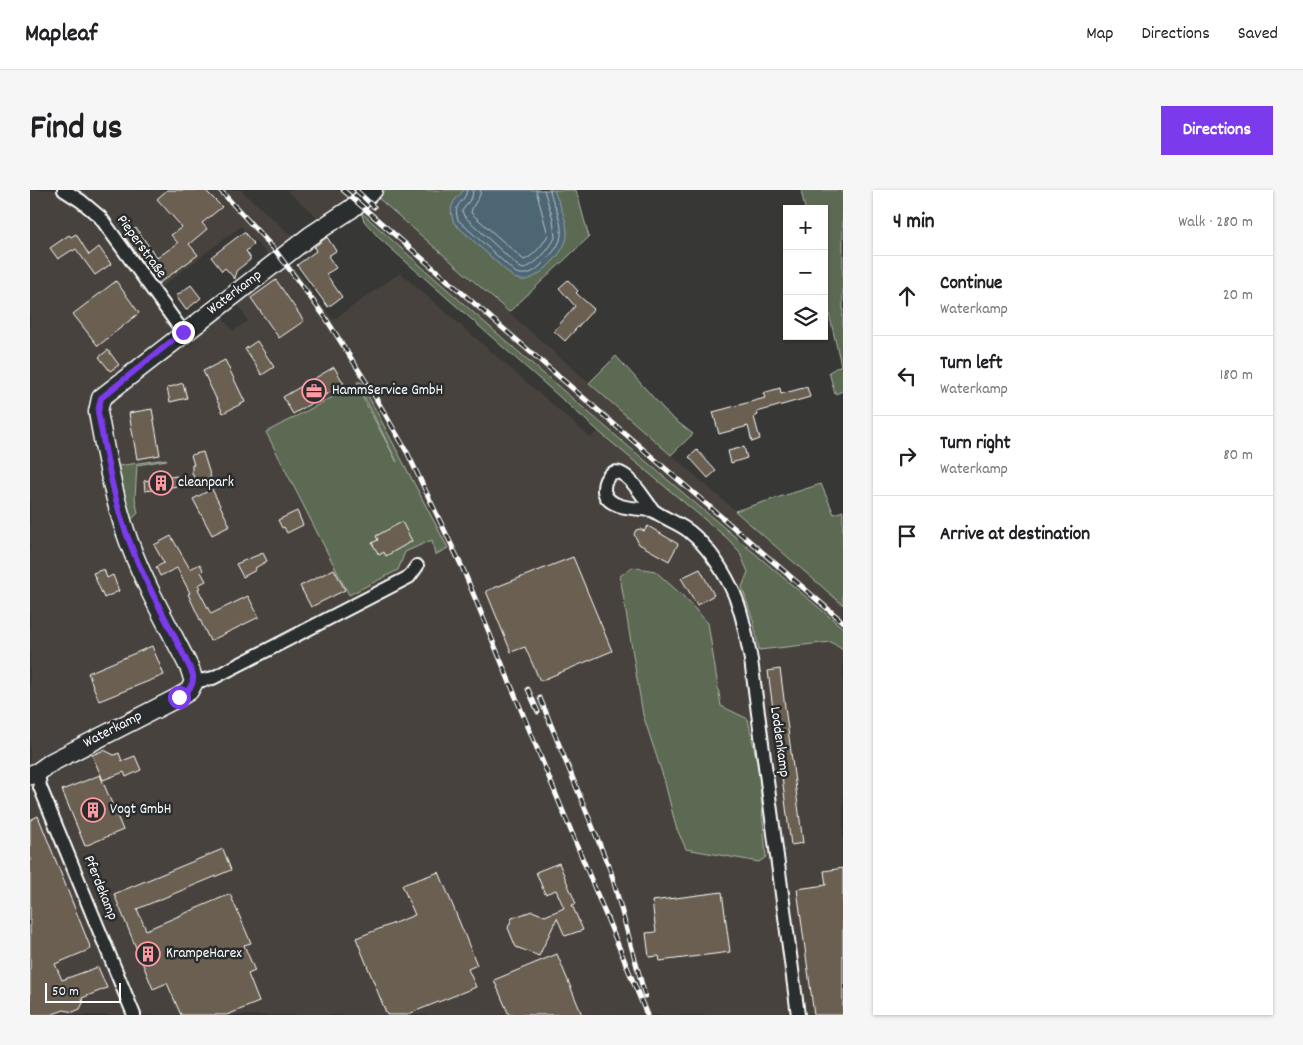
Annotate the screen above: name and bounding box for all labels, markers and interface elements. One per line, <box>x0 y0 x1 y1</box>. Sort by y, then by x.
text: Mapleaf <box>25 18 97 52</box>
text: Map <box>1086 22 1113 47</box>
text: Directions <box>1141 22 1210 47</box>
text: Saved <box>1238 22 1278 47</box>
text: Find us <box>30 105 122 155</box>
button: Directions <box>1161 106 1273 155</box>
map controls <box>783 205 828 340</box>
button: + <box>783 205 828 250</box>
text: 4 min <box>893 208 935 238</box>
street label: Pieperstraße <box>111 211 172 283</box>
text: Walk · 280 m <box>1178 211 1253 234</box>
button: − <box>783 250 828 295</box>
street label: Waterkamp <box>203 265 267 321</box>
text: Continue <box>940 271 1002 298</box>
icon: ahead <box>893 282 921 310</box>
text: 20 m <box>1223 284 1253 307</box>
button: layers <box>783 295 828 340</box>
text: Waterkamp <box>940 298 1008 321</box>
route end <box>172 321 195 344</box>
text: Turn left <box>940 351 1003 378</box>
icon: left <box>893 362 921 390</box>
text: 180 m <box>1220 364 1253 387</box>
office icon: HammService GmbH <box>301 378 327 404</box>
text: Waterkamp <box>940 378 1008 401</box>
place label: HammService GmbH <box>332 380 443 402</box>
text: Turn right <box>940 431 1011 458</box>
icon: right <box>893 442 921 470</box>
text: 80 m <box>1223 444 1253 467</box>
text: Waterkamp <box>940 458 1008 481</box>
building icon: cleanpark <box>148 470 174 496</box>
place label: cleanpark <box>178 472 234 494</box>
icon: arrive <box>893 522 921 550</box>
text: Arrive at destination <box>940 522 1090 549</box>
route start <box>168 686 191 709</box>
street label: Loddenkamp <box>763 705 795 779</box>
street label: Waterkamp <box>80 706 146 754</box>
building icon: Vogt GmbH <box>80 797 106 823</box>
place label: Vogt GmbH <box>110 799 172 821</box>
street label: Pferdekamp <box>77 852 123 924</box>
building icon: KrampeHarex <box>135 941 161 967</box>
place label: KrampeHarex <box>166 943 242 965</box>
scale bar <box>45 980 121 1003</box>
text: 50 m <box>52 982 79 1002</box>

